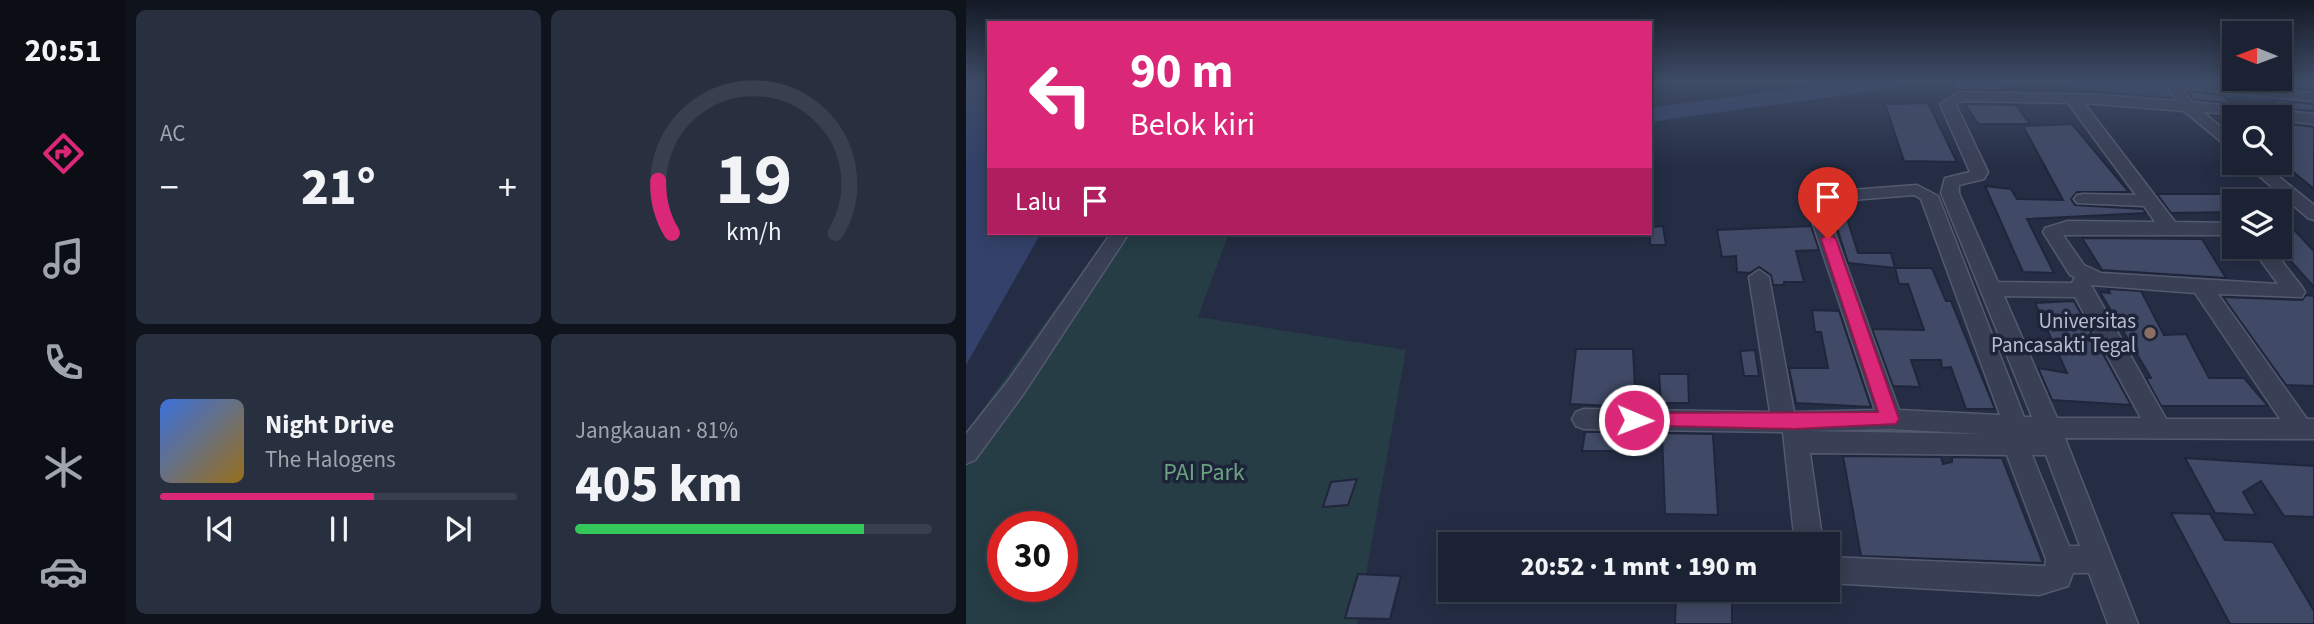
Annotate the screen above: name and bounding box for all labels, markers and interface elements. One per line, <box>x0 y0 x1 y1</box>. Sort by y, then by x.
north arrow <box>2222 21 2292 91</box>
map controls <box>2222 21 2292 259</box>
text: 20:51 <box>24 28 102 74</box>
text: 90 m <box>1130 37 1234 107</box>
icon: left <box>1015 49 1106 140</box>
text: Belok kiri <box>1130 102 1255 148</box>
button: search <box>2222 105 2292 175</box>
text: AC <box>160 117 185 150</box>
text: 19 <box>715 128 792 232</box>
icon: directions <box>39 129 88 178</box>
text: 21° <box>301 151 376 225</box>
text: − <box>160 161 179 215</box>
text: + <box>498 161 517 215</box>
pin <box>1798 167 1858 239</box>
icon: arrive <box>1809 178 1847 216</box>
icon: arrive <box>1076 182 1114 220</box>
text: Lalu <box>1015 183 1062 220</box>
button: layers <box>2222 189 2292 259</box>
text: km/h <box>726 214 781 250</box>
icon: music <box>39 234 88 283</box>
place label: Universitas Pancasakti Tegal <box>1991 306 2136 360</box>
marker: Universitas Pancasakti Tegal <box>2142 325 2158 341</box>
icon: phone <box>39 338 88 387</box>
position arrow <box>1597 383 1671 457</box>
text: Night Drive <box>265 406 394 443</box>
text: Jangkauan · 81% <box>575 414 738 447</box>
icon: climate <box>39 443 88 492</box>
text: The Halogens <box>265 443 396 476</box>
text: 405 km <box>575 448 743 522</box>
park label: PAI Park <box>1163 455 1245 490</box>
icon: previous <box>201 510 239 548</box>
icon: pause <box>320 510 358 548</box>
icon: next <box>439 510 477 548</box>
speed limit sign: 30 <box>987 511 1078 602</box>
icon: car <box>39 547 88 596</box>
text: 20:52 · 1 mnt · 190 m <box>1521 548 1757 585</box>

